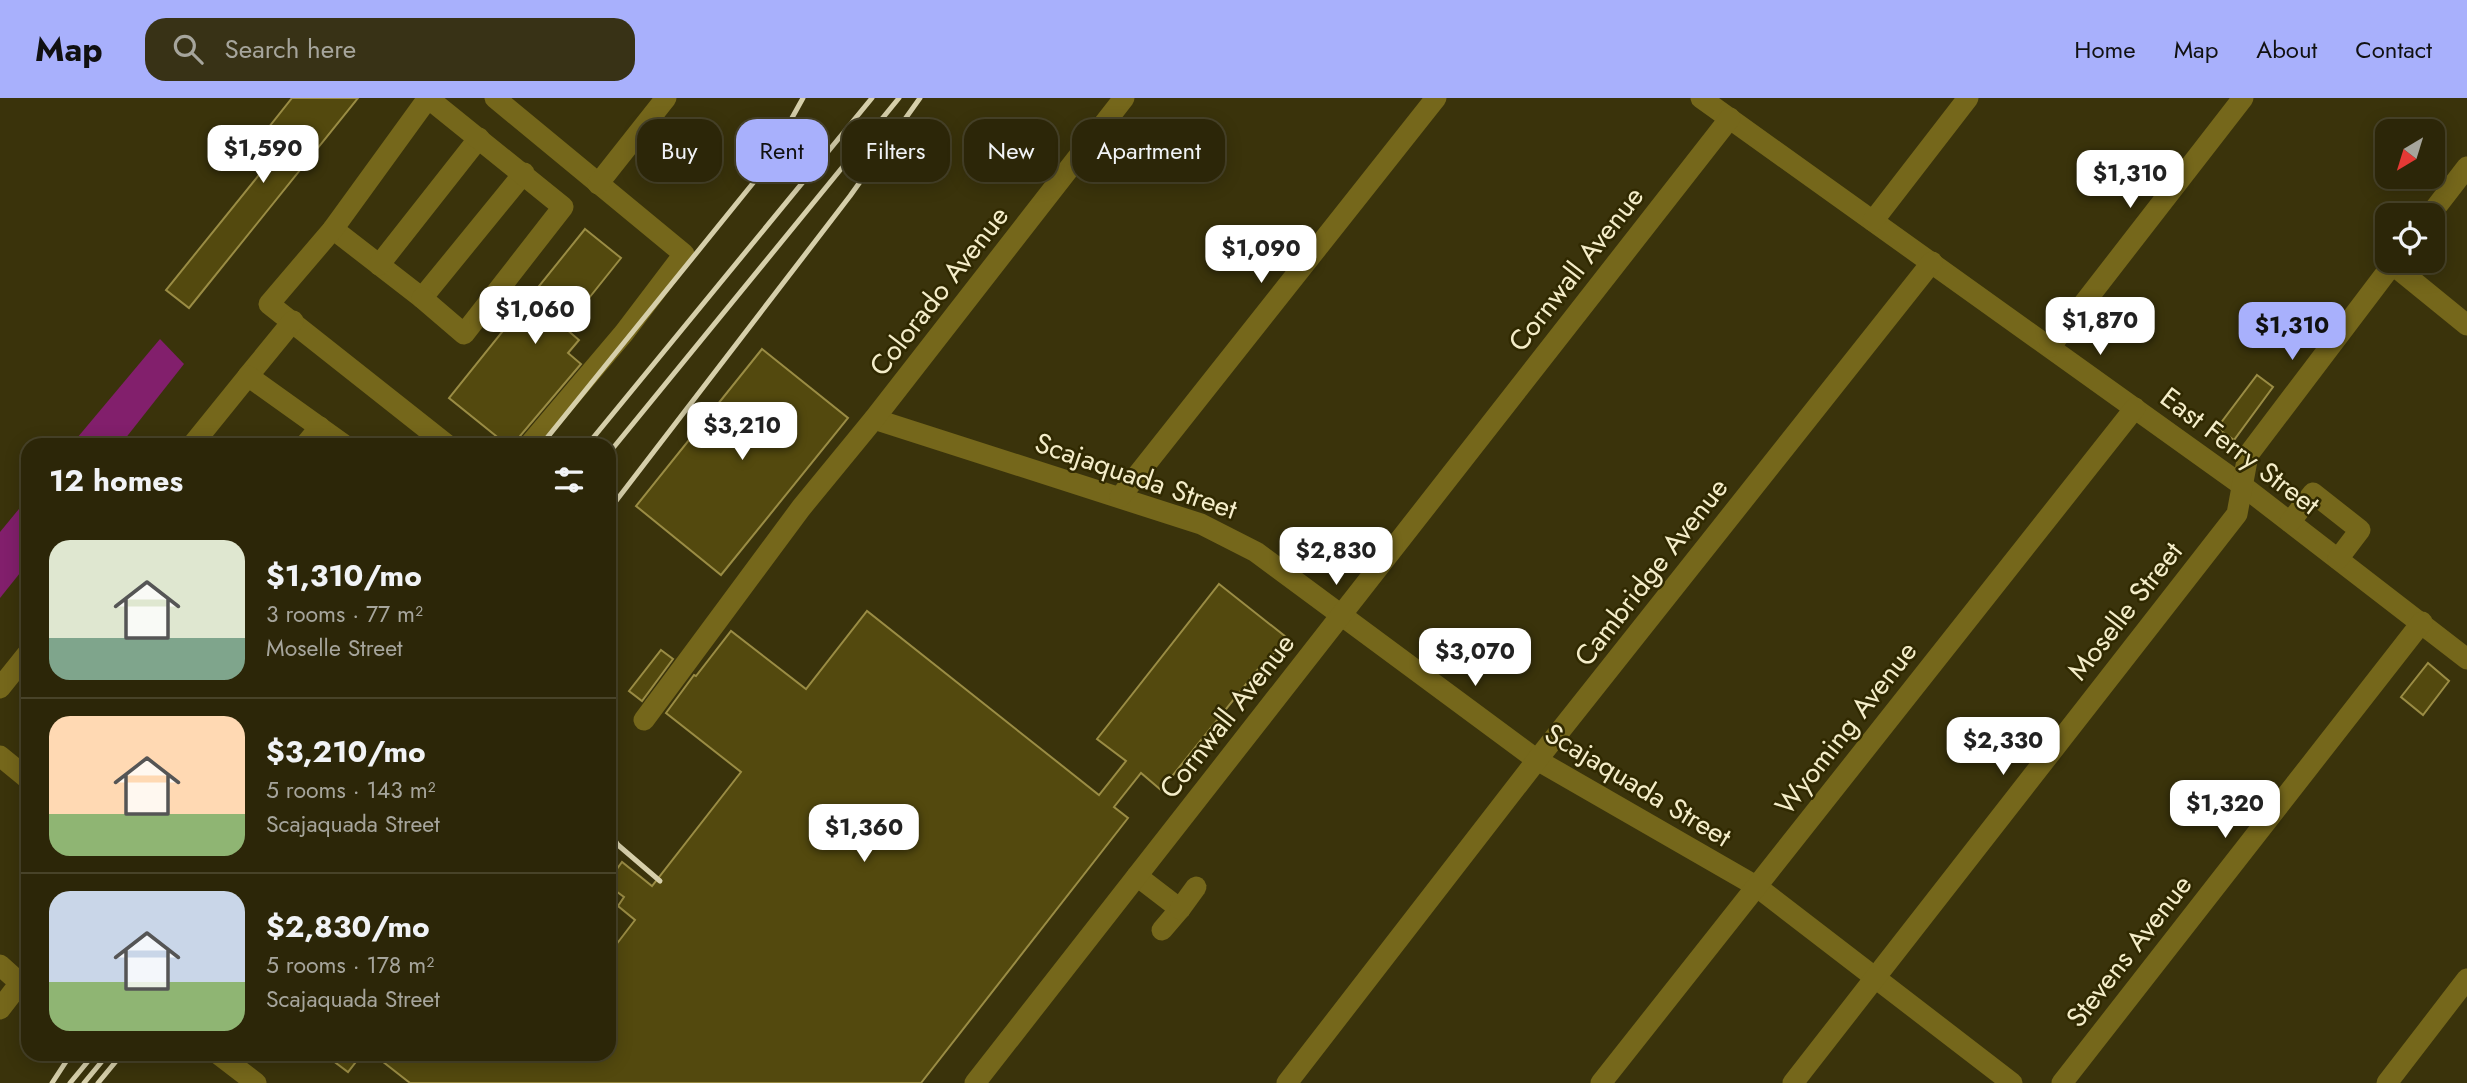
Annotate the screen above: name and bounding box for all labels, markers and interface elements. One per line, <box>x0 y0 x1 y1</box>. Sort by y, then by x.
search box <box>145 18 635 81</box>
text: Map <box>35 26 103 73</box>
icon: search <box>169 30 207 68</box>
text: Search here <box>225 30 356 68</box>
text: Home <box>2074 32 2136 67</box>
text: Map <box>2174 32 2218 67</box>
text: About <box>2256 32 2317 67</box>
text: Contact <box>2355 32 2432 67</box>
chip: Buy <box>637 119 722 182</box>
chip: Rent <box>736 119 828 182</box>
chip: Filters <box>842 119 950 182</box>
chip: New <box>964 119 1058 182</box>
chip: Apartment <box>1072 119 1225 182</box>
north arrow <box>2375 119 2445 189</box>
map controls <box>2375 119 2445 273</box>
pin: $1,590 <box>206 126 320 185</box>
text: $1,590 <box>224 131 302 165</box>
pin: $1,310 <box>2073 150 2187 210</box>
text: $1,310 <box>2093 156 2167 190</box>
street label: Cornwall Avenue <box>1498 178 1654 360</box>
street label: Colorado Avenue <box>859 197 1019 385</box>
button: locate <box>2375 203 2445 273</box>
pin: $1,090 <box>1204 226 1318 285</box>
text: $1,090 <box>1221 231 1301 265</box>
pin: $1,060 <box>478 286 592 346</box>
text: $1,060 <box>495 292 575 326</box>
pin: $1,870 <box>2043 298 2157 357</box>
pin: $1,310 <box>2235 302 2349 362</box>
text: $1,870 <box>2062 303 2138 337</box>
text: $1,310 <box>2255 308 2329 342</box>
street label: East Ferry Street <box>2152 377 2329 525</box>
pin: $3,210 <box>685 402 799 462</box>
text: $3,210 <box>703 408 781 442</box>
street label: Scajaquada Street <box>1029 422 1243 530</box>
text: 12 homes <box>49 459 183 502</box>
icon: filters <box>550 461 588 499</box>
street label: Cambridge Avenue <box>1564 469 1738 675</box>
pin: $2,830 <box>1279 528 1393 587</box>
text: $2,830 <box>1296 533 1376 567</box>
street label: Moselle Street <box>2058 533 2192 689</box>
text: $1,310/mo <box>266 554 422 597</box>
icon: home <box>105 568 189 652</box>
text: 3 rooms · 77 m² <box>266 597 423 631</box>
street label: Cornwall Avenue <box>1149 625 1305 807</box>
pin: $3,070 <box>1418 628 1532 688</box>
text: Moselle Street <box>266 631 403 665</box>
street label: Wyoming Avenue <box>1765 633 1927 823</box>
text: $3,070 <box>1435 634 1515 668</box>
street label: Scajaquada Street <box>1537 713 1739 857</box>
pin: $2,330 <box>1946 718 2060 777</box>
text: $2,330 <box>1963 723 2043 757</box>
text: $3,210/mo <box>266 730 426 773</box>
icon: home <box>105 744 189 828</box>
text: 5 rooms · 143 m² <box>266 773 436 807</box>
pin: $1,320 <box>2168 780 2282 840</box>
text: $1,320 <box>2186 786 2264 820</box>
pin: $1,360 <box>807 804 921 864</box>
text: Scajaquada Street <box>266 807 440 841</box>
text: $1,360 <box>825 810 903 844</box>
street label: Stevens Avenue <box>2056 866 2202 1036</box>
text: $2,830/mo <box>266 905 430 948</box>
icon: home <box>105 919 189 1003</box>
text: 5 rooms · 178 m² <box>266 948 434 982</box>
text: Scajaquada Street <box>266 982 440 1016</box>

